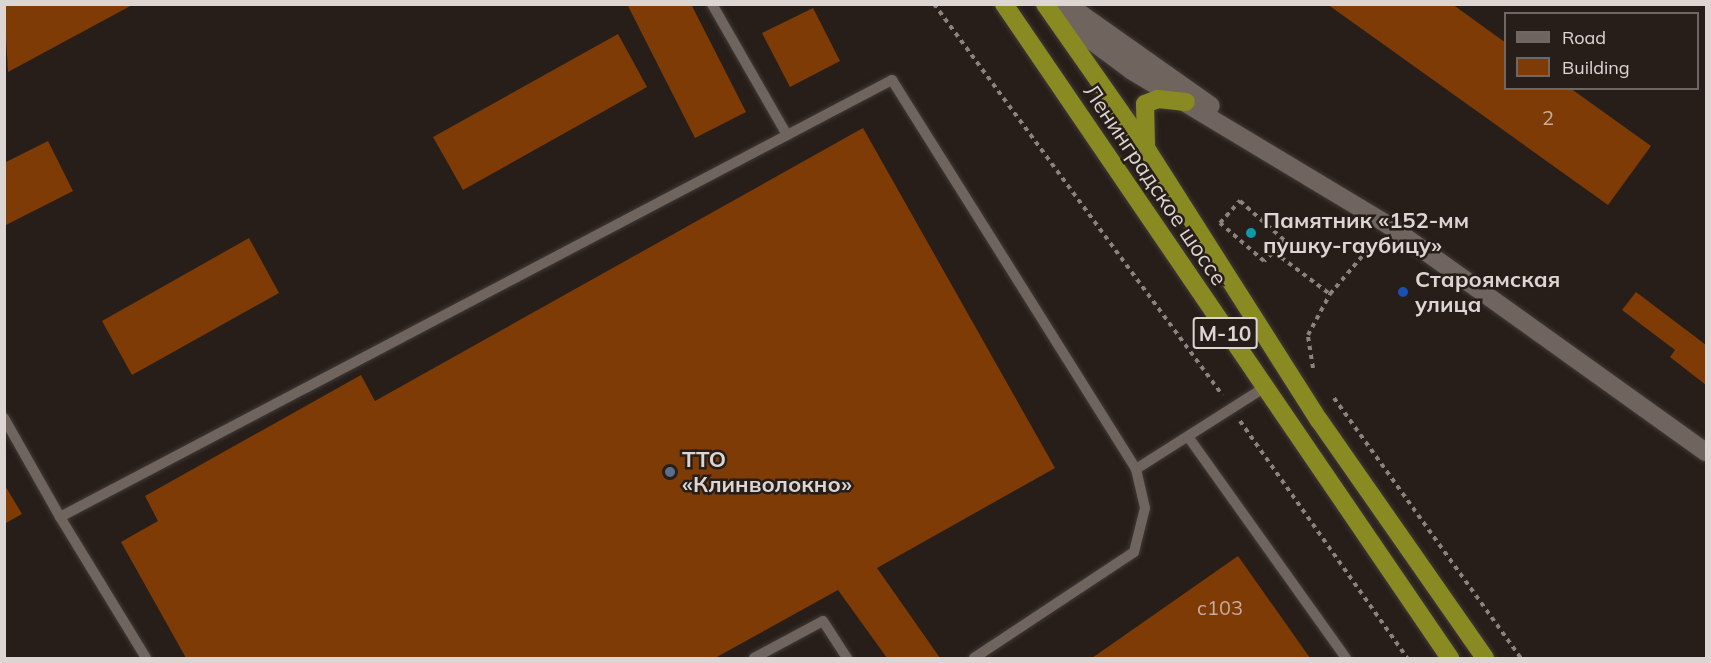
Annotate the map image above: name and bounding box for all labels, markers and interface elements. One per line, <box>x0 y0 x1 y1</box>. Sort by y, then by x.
legend <box>1504 12 1699 90</box>
text: Road <box>1562 26 1606 49</box>
text: Building <box>1562 56 1630 79</box>
street label: Ленинградское шоссе <box>1078 79 1232 291</box>
house number: 2 <box>1542 105 1554 129</box>
place label: Памятник «152-мм пушку-гаубицу» <box>1263 207 1469 258</box>
marker: Памятник «152-мм пушку-гаубицу» <box>1244 226 1258 240</box>
place label: Староямская улица <box>1415 266 1560 318</box>
marker: Староямская улица <box>1396 285 1410 299</box>
road number: М-10 <box>1192 315 1258 351</box>
place label: ТТО «Клинволокно» <box>682 446 852 498</box>
marker: ТТО «Клинволокно» <box>663 465 677 479</box>
house number: c103 <box>1197 595 1243 619</box>

